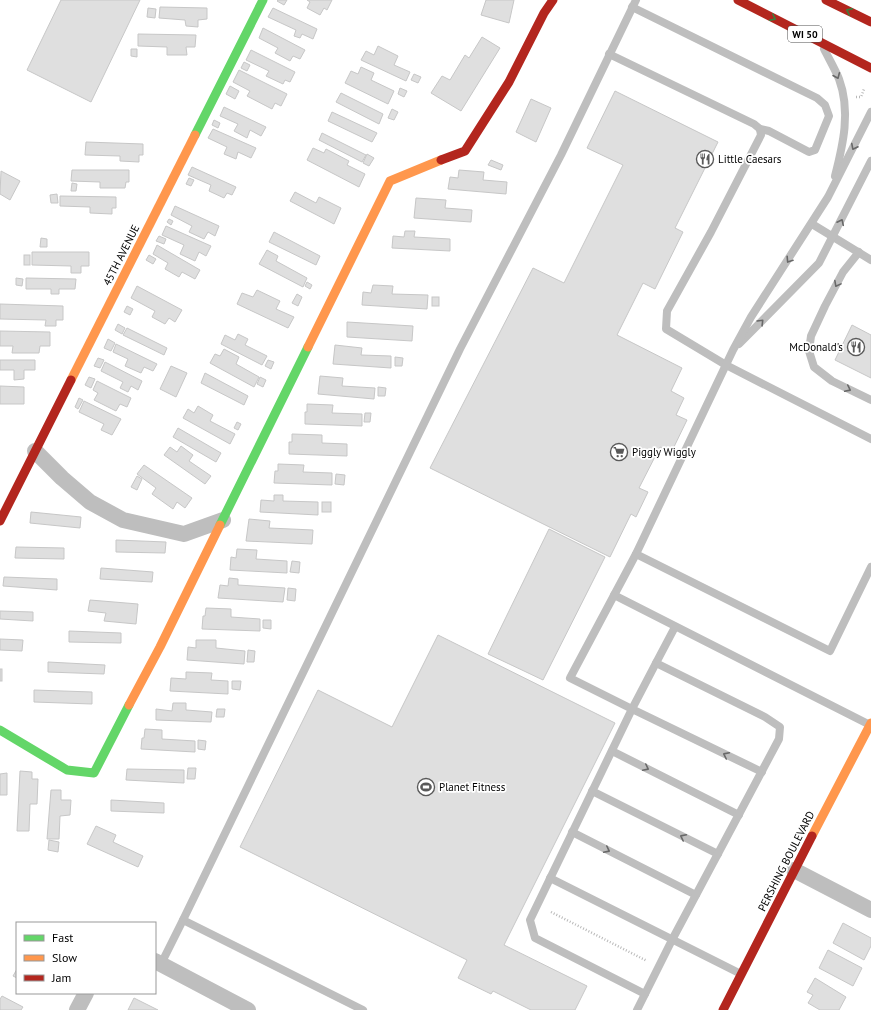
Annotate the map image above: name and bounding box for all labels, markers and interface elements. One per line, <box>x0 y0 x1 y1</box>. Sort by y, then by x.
one-way arrow <box>845 8 853 16</box>
one-way arrow <box>769 13 776 20</box>
road number: WI 50 <box>788 26 822 42</box>
one-way arrow <box>833 72 841 79</box>
one-way arrow <box>851 143 858 151</box>
restaurant icon: Little Caesars <box>695 149 715 169</box>
place label: Little Caesars <box>718 152 782 166</box>
one-way arrow <box>836 218 844 226</box>
street label: 45TH AVENUE <box>100 222 142 288</box>
one-way arrow <box>786 256 794 263</box>
one-way arrow <box>834 280 841 287</box>
one-way arrow <box>756 319 764 327</box>
restaurant icon: McDonald's <box>846 337 866 357</box>
place label: McDonald's <box>789 340 843 354</box>
one-way arrow <box>844 384 851 391</box>
supermarket icon: Piggly Wiggly <box>609 442 629 462</box>
place label: Piggly Wiggly <box>632 445 697 459</box>
one-way arrow <box>723 752 731 760</box>
one-way arrow <box>642 764 650 771</box>
sports icon: Planet Fitness <box>416 777 436 797</box>
place label: Planet Fitness <box>439 780 506 794</box>
street label: PERSHING BOULEVARD <box>755 808 817 914</box>
one-way arrow <box>680 834 687 842</box>
one-way arrow <box>603 845 611 853</box>
legend <box>16 922 156 994</box>
text: Fast <box>52 930 73 945</box>
text: Slow <box>52 950 77 965</box>
text: Jam <box>51 970 71 985</box>

